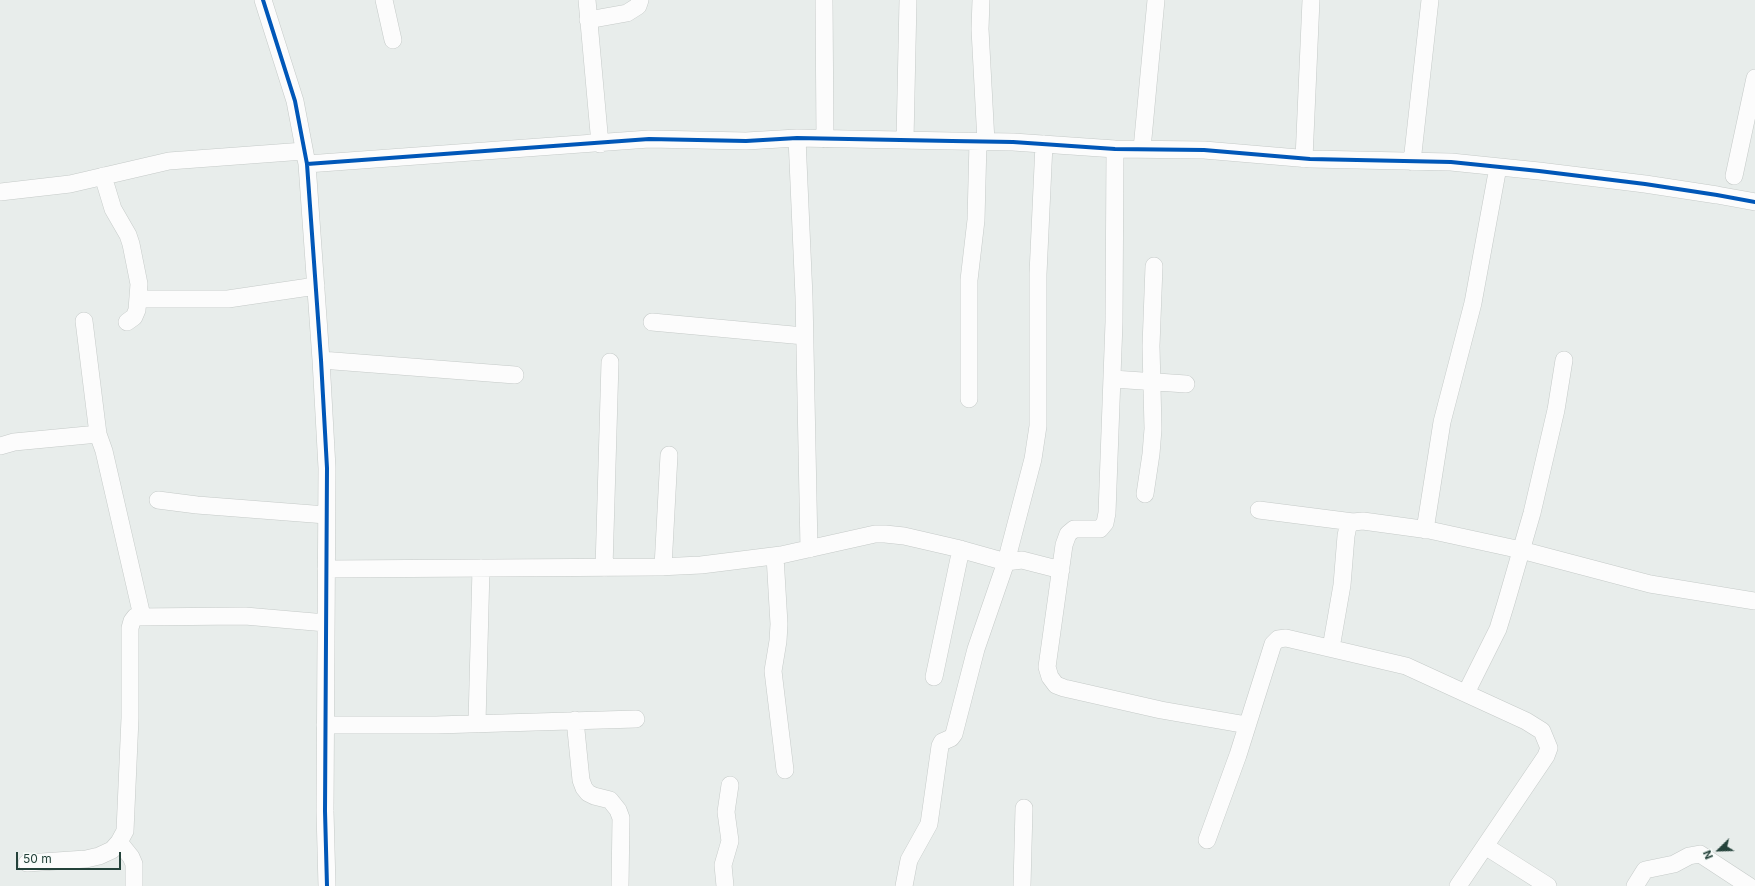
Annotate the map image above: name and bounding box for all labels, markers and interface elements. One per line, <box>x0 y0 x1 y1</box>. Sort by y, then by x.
north arrow <box>1699 830 1739 870</box>
scale bar <box>18 844 123 870</box>
text: N <box>1700 848 1716 861</box>
text: 50 m <box>23 851 52 866</box>

